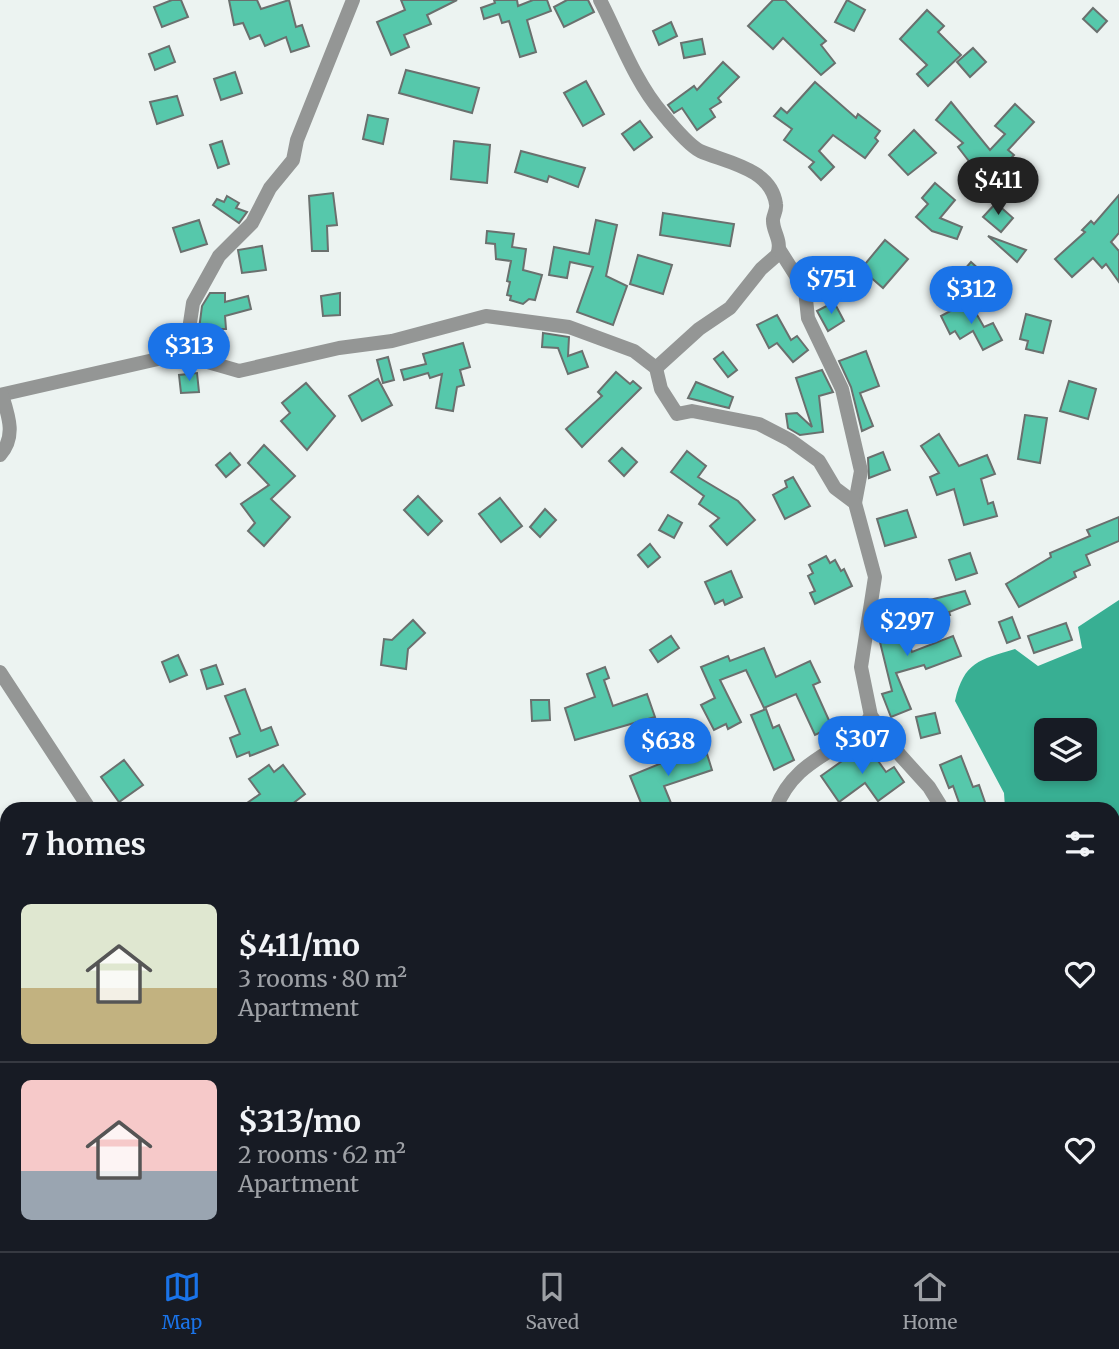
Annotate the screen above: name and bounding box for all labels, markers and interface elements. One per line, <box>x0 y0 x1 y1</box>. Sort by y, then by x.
pin: $411 <box>957 158 1039 217</box>
text: $411 <box>974 165 1022 194</box>
pin: $751 <box>790 256 872 316</box>
text: $751 <box>806 264 856 293</box>
pin: $312 <box>930 266 1012 326</box>
text: $312 <box>946 274 996 303</box>
pin: $313 <box>148 324 230 383</box>
text: $313 <box>164 331 214 360</box>
pin: $297 <box>866 598 948 658</box>
text: $297 <box>879 606 935 635</box>
pin: $307 <box>821 716 903 776</box>
pin: $638 <box>627 718 709 778</box>
map controls <box>1034 718 1097 781</box>
button: layers <box>1034 718 1097 781</box>
text: $307 <box>834 724 890 753</box>
text: $638 <box>640 726 696 755</box>
text: 7 homes <box>21 825 146 863</box>
icon: filters <box>1061 825 1099 863</box>
text: $411/mo <box>238 926 360 964</box>
icon: home <box>77 932 161 1016</box>
icon: heart <box>1061 955 1099 993</box>
text: 3 rooms · 80 m² <box>238 964 407 993</box>
text: Apartment <box>238 993 359 1022</box>
text: $313/mo <box>238 1102 361 1140</box>
icon: home <box>77 1108 161 1192</box>
icon: heart <box>1061 1131 1099 1169</box>
text: 2 rooms · 62 m² <box>238 1140 406 1169</box>
text: Apartment <box>238 1169 359 1198</box>
tab: Map <box>162 1268 202 1334</box>
tab: Saved <box>525 1268 579 1334</box>
tab: Home <box>903 1268 957 1334</box>

